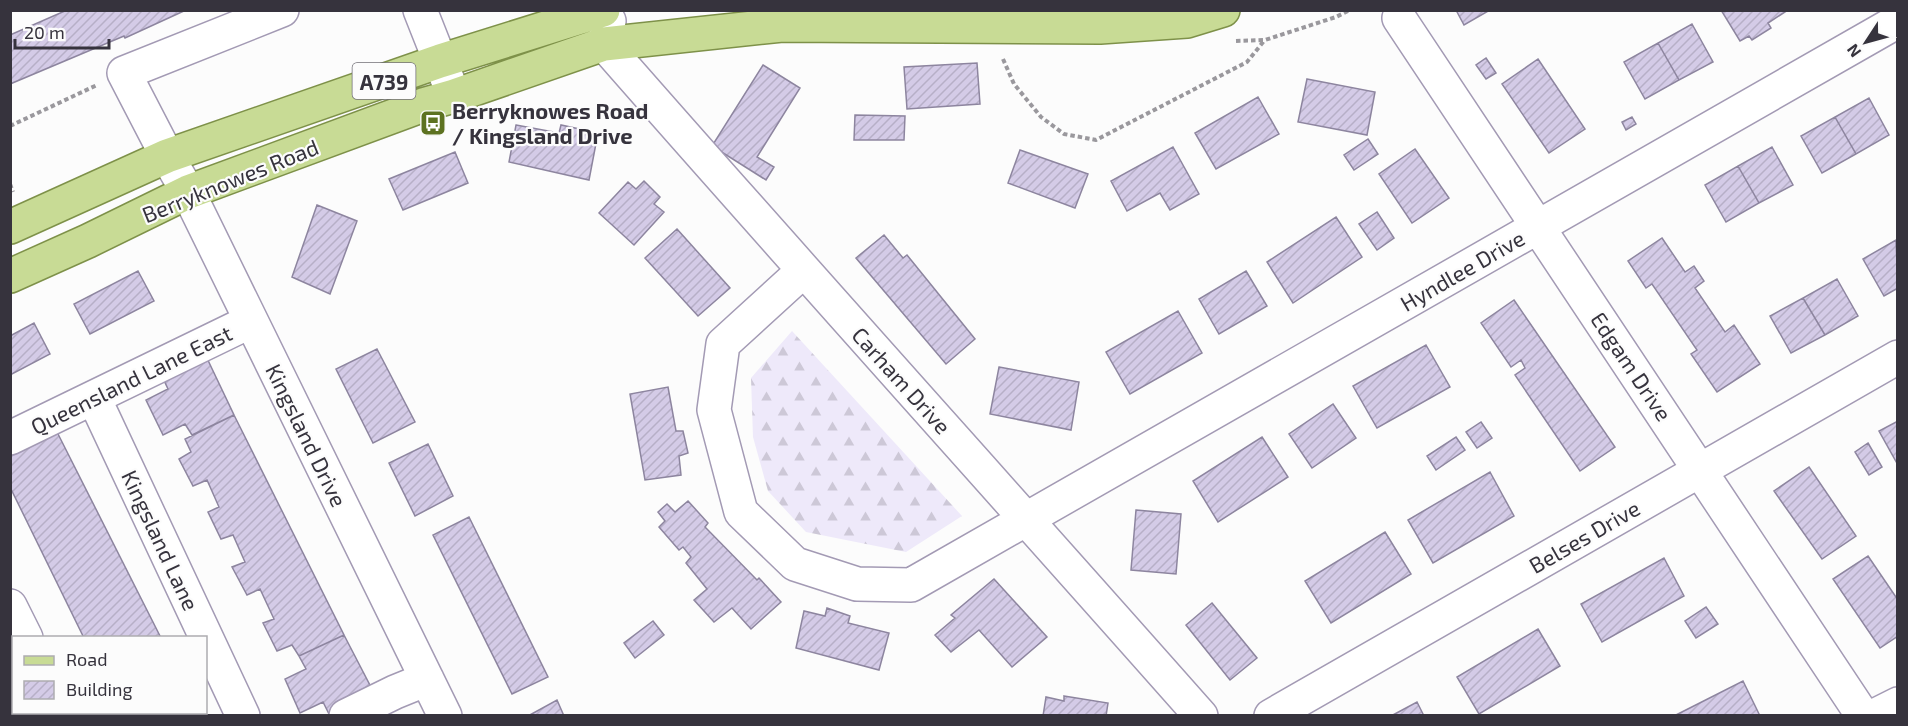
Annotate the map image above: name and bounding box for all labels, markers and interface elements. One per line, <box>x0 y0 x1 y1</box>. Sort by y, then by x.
scale bar <box>15 12 110 50</box>
north arrow <box>1836 12 1896 72</box>
text: 20 m <box>24 21 65 43</box>
text: N <box>1842 41 1865 61</box>
road number: A739 <box>352 63 416 99</box>
place label: Berryknowes Road / Kingsland Drive <box>452 97 648 148</box>
bus stop icon: Berryknowes Road / Kingsland Drive <box>418 108 448 138</box>
street label: Berryknowes Road <box>138 133 322 227</box>
street label: Hyndlee Drive <box>1395 224 1529 316</box>
street label: Edgam Drive <box>1586 307 1678 425</box>
street label: Queensland Lane East <box>26 319 236 440</box>
street label: Carham Drive <box>847 321 957 439</box>
street label: Kingsland Drive <box>261 359 353 511</box>
street label: Kingsland Lane <box>117 466 205 614</box>
street label: Belses Drive <box>1524 494 1644 578</box>
legend <box>12 636 207 714</box>
text: Road <box>66 648 107 670</box>
text: Building <box>66 678 133 700</box>

